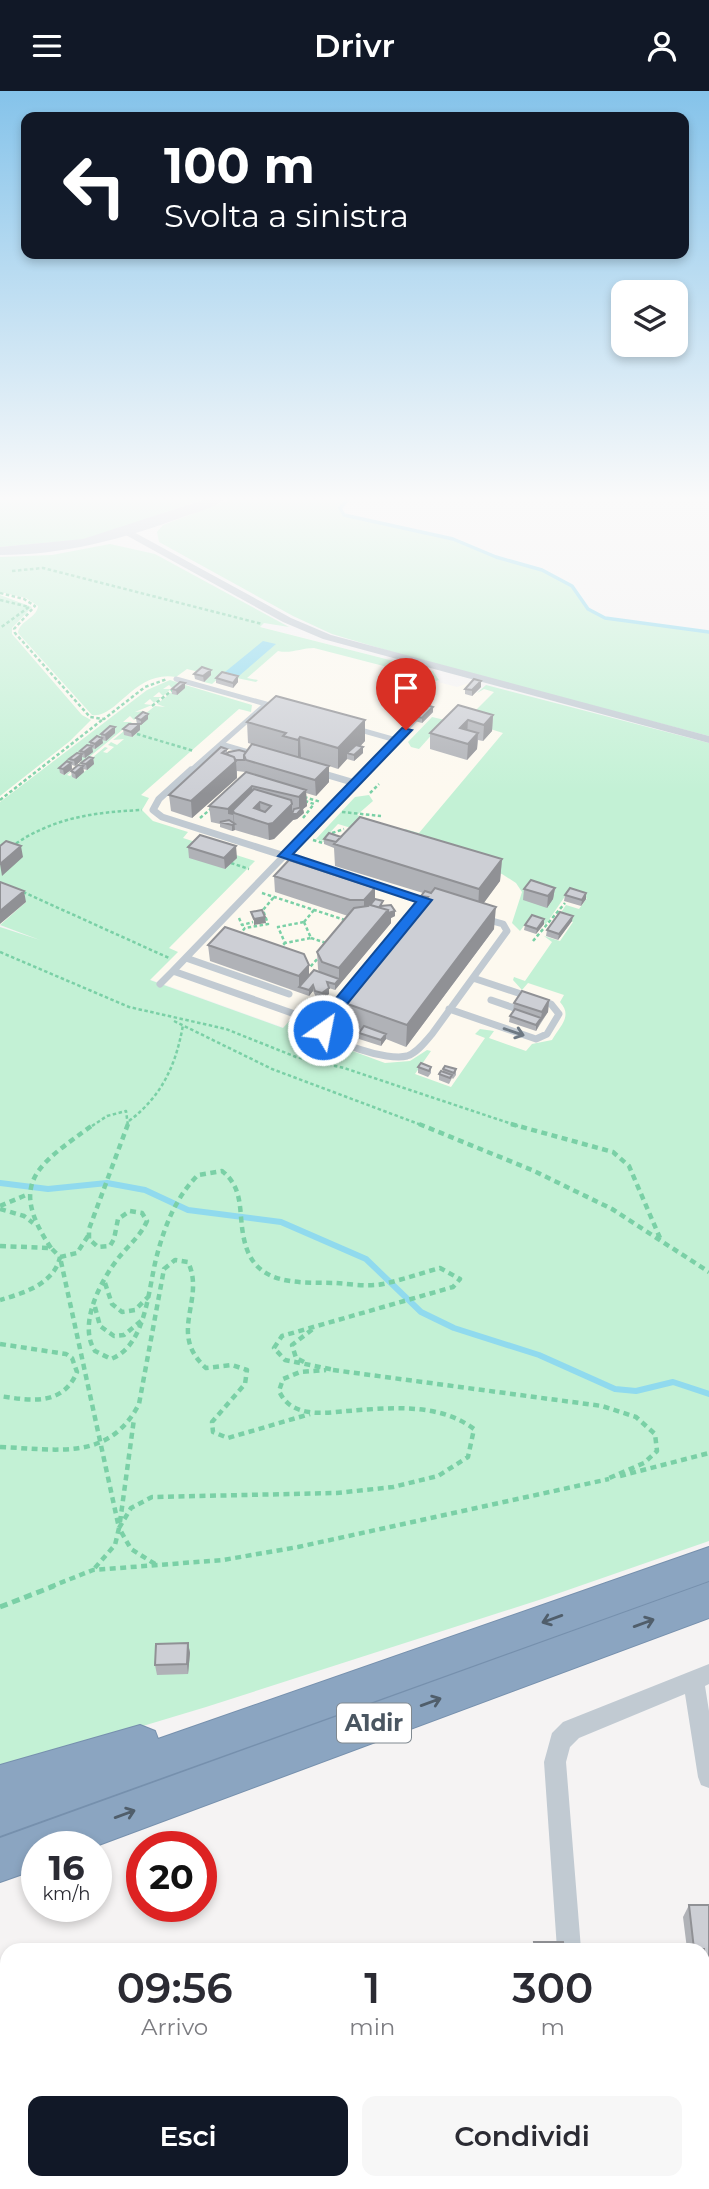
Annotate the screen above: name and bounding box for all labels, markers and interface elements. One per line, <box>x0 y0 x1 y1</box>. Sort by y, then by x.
text: Drivr <box>314 26 395 65</box>
icon: menu <box>28 27 66 65</box>
icon: person <box>643 27 681 65</box>
text: 100 m <box>164 136 315 195</box>
icon: left <box>49 140 140 231</box>
text: Svolta a sinistra <box>164 196 409 235</box>
map controls <box>611 280 688 357</box>
button: layers <box>611 280 688 357</box>
pin <box>376 658 436 730</box>
icon: arrive <box>387 669 425 707</box>
position arrow <box>286 993 360 1067</box>
one-way arrow <box>502 1027 524 1039</box>
one-way arrow <box>542 1614 564 1626</box>
one-way arrow <box>633 1616 655 1629</box>
one-way arrow <box>419 1695 441 1707</box>
road number: A1dir <box>337 1703 411 1743</box>
one-way arrow <box>114 1807 136 1819</box>
speed limit sign: 20 <box>126 1831 217 1922</box>
text: 16 <box>48 1846 85 1889</box>
text: km/h <box>42 1883 91 1905</box>
text: 09:56 <box>117 1962 233 2014</box>
text: 1 <box>364 1962 380 2014</box>
text: 300 <box>512 1962 593 2014</box>
text: Arrivo <box>141 2013 208 2041</box>
text: min <box>349 2013 395 2041</box>
text: m <box>540 2013 565 2041</box>
button: Esci <box>28 2096 348 2176</box>
button: Condividi <box>362 2096 682 2176</box>

